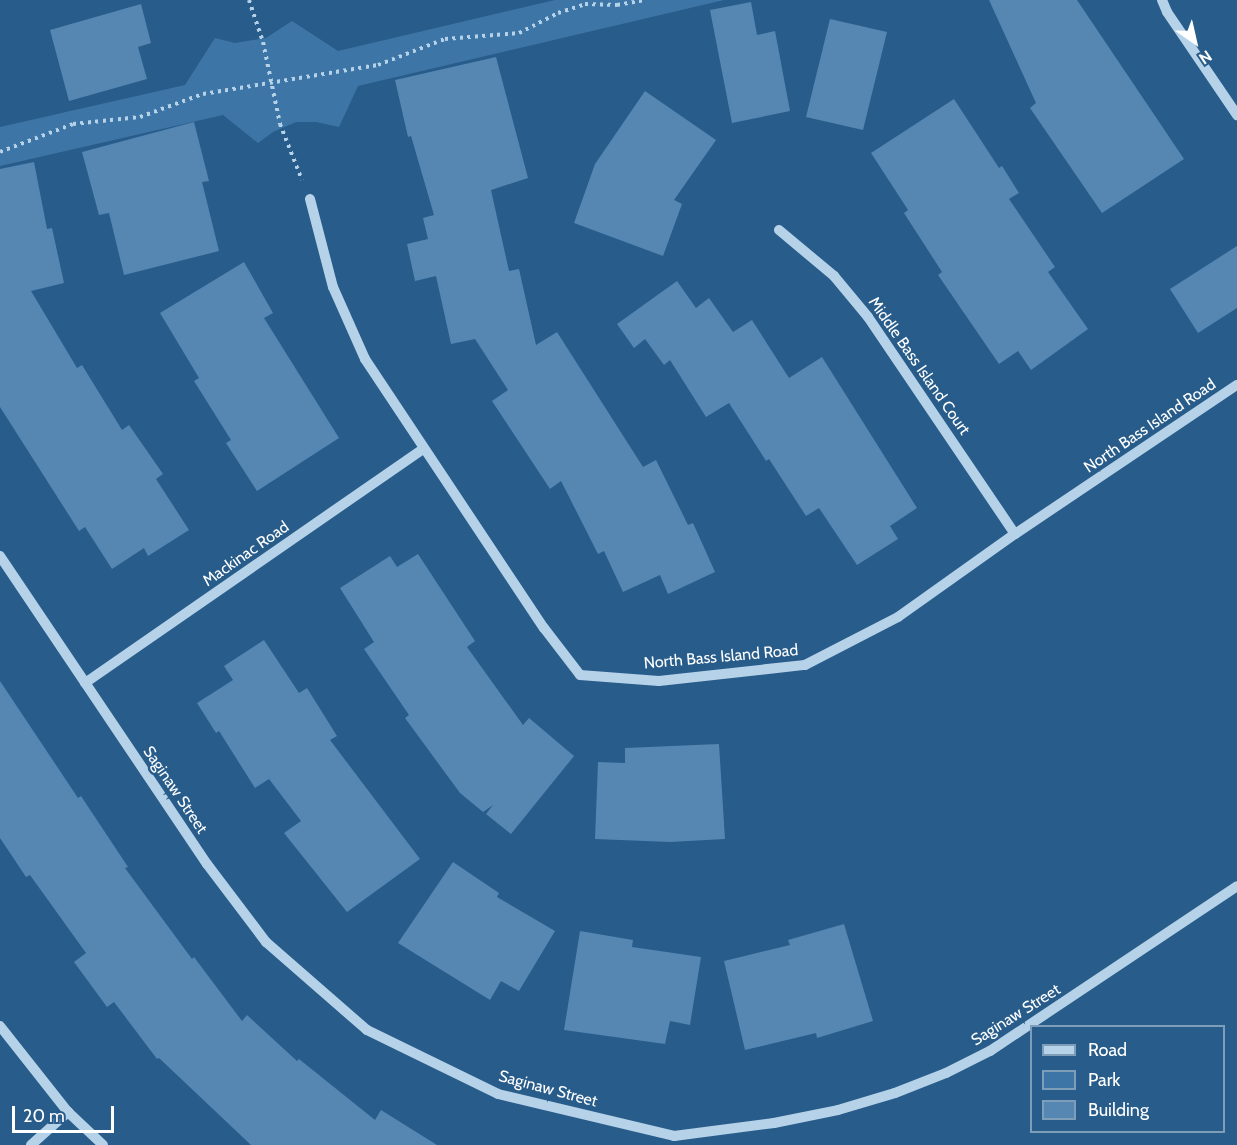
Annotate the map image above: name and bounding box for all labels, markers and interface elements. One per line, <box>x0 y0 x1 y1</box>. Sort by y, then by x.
north arrow <box>1165 12 1225 72</box>
text: N <box>1195 46 1215 68</box>
street label: Middle Bass Island Court <box>864 293 974 439</box>
street label: North Bass Island Road <box>1080 375 1220 477</box>
street label: Mackinac Road <box>199 517 293 591</box>
street label: North Bass Island Road <box>643 641 799 673</box>
street label: Saginaw Street <box>139 743 211 837</box>
street label: Saginaw Street <box>968 980 1064 1050</box>
legend <box>1030 1025 1225 1133</box>
text: Road <box>1088 1039 1127 1061</box>
street label: Saginaw Street <box>497 1067 599 1111</box>
text: Park <box>1088 1069 1120 1091</box>
scale bar <box>15 1094 117 1132</box>
text: Building <box>1088 1099 1149 1121</box>
text: 20 m <box>23 1105 65 1127</box>

